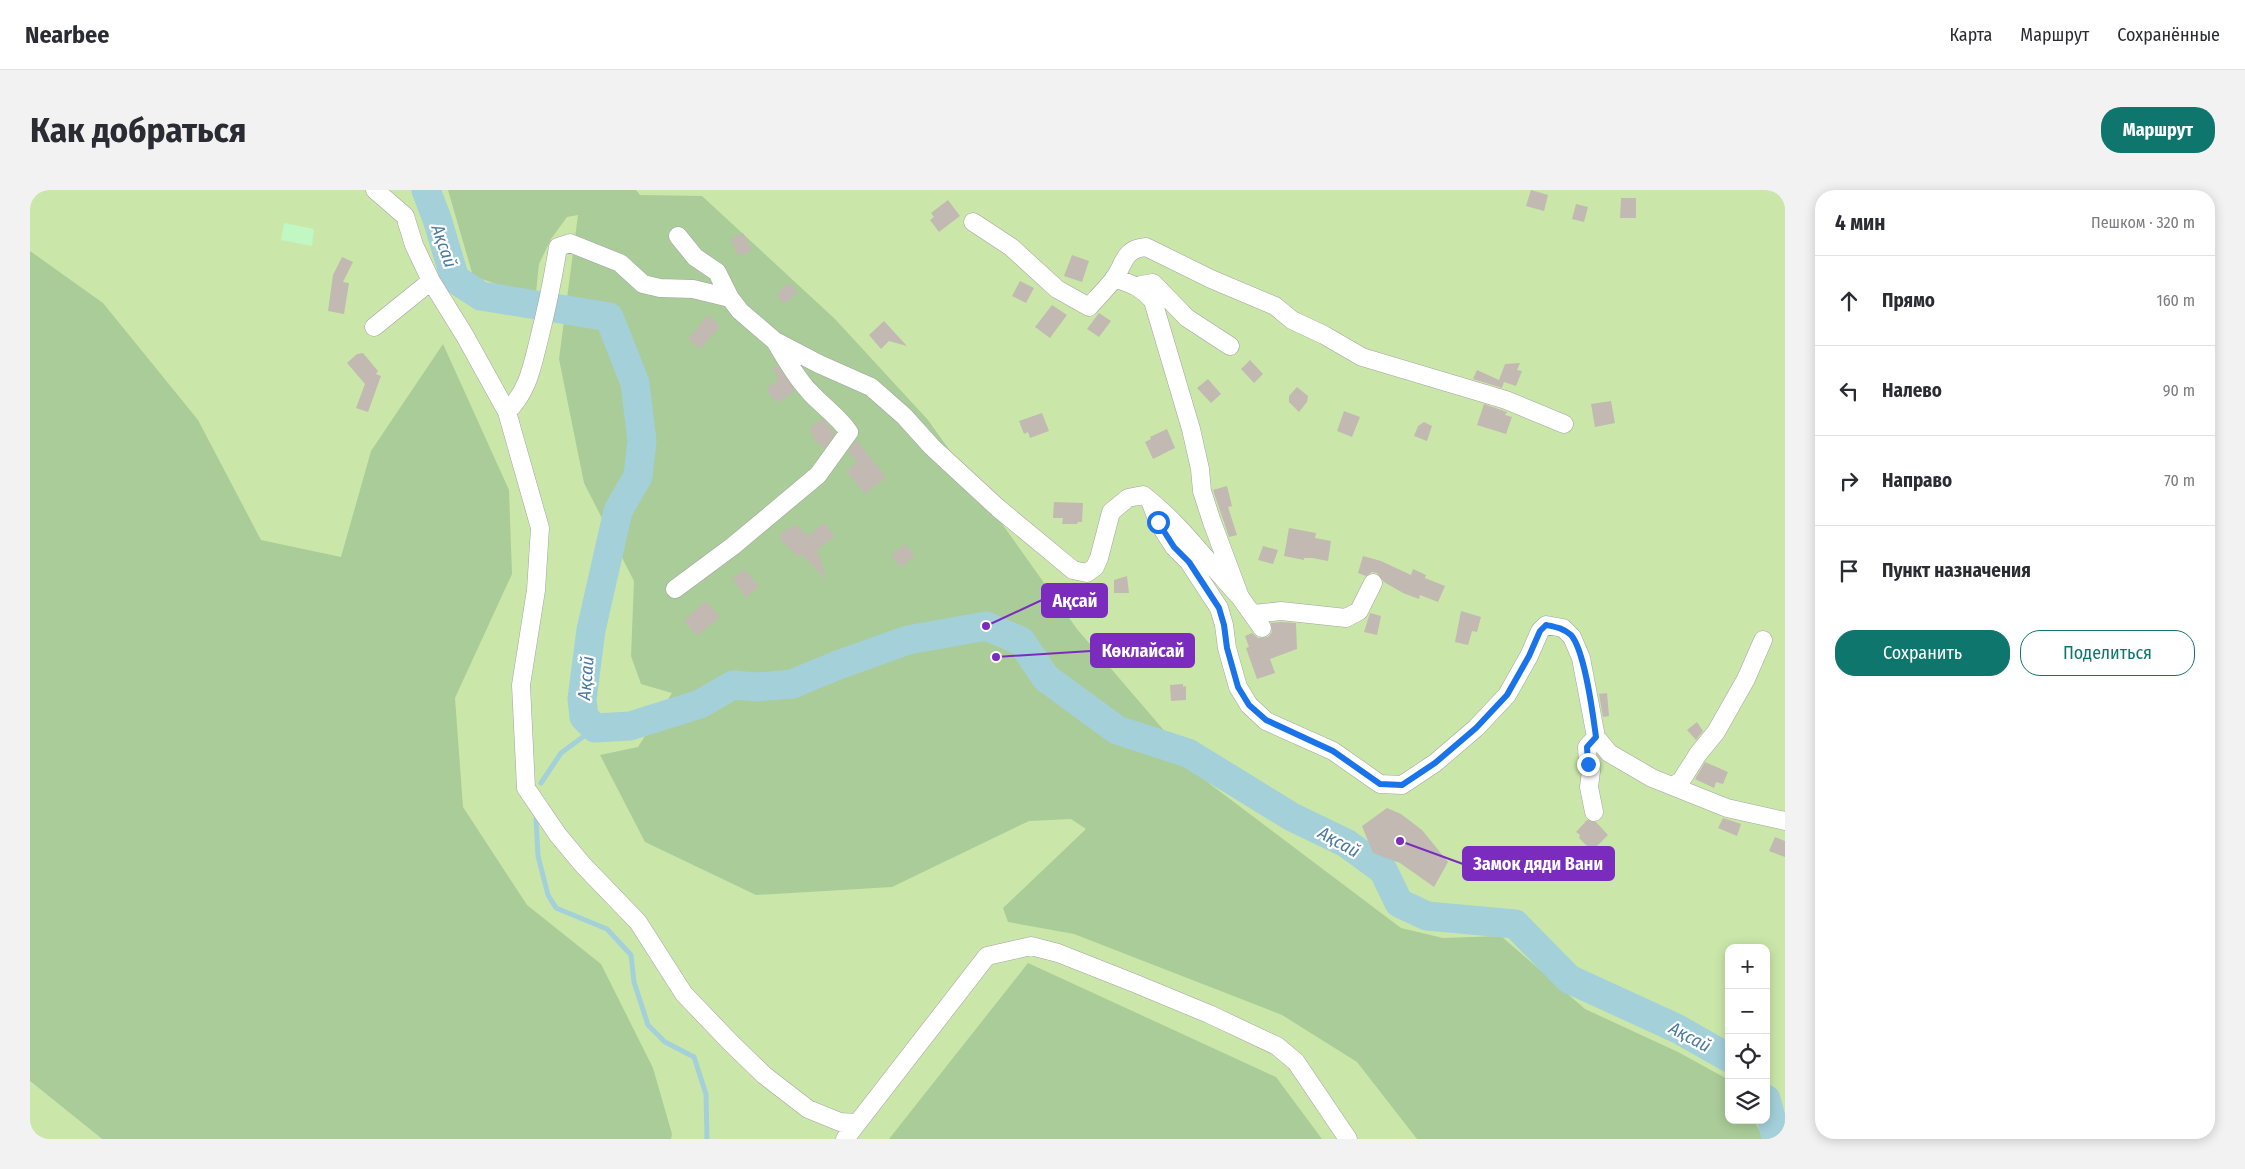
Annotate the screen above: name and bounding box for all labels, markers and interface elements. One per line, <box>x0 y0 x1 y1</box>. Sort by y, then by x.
text: Nearbee <box>25 21 109 49</box>
text: Карта <box>1949 24 1992 46</box>
text: Маршрут <box>2020 24 2089 46</box>
text: Сохранённые <box>2117 24 2220 46</box>
button: Маршрут <box>2101 107 2215 153</box>
text: Как добраться <box>30 109 247 151</box>
text: 4 мин <box>1835 210 1885 236</box>
text: Пешком · 320 m <box>2091 213 2195 232</box>
water label: Ақсай <box>426 221 462 270</box>
icon: ahead <box>1835 287 1863 315</box>
text: Прямо <box>1882 289 1935 312</box>
text: 160 m <box>2156 291 2195 310</box>
icon: left <box>1835 377 1863 405</box>
text: Налево <box>1882 379 1942 402</box>
text: 90 m <box>2163 381 2195 400</box>
icon: right <box>1835 467 1863 495</box>
text: Направо <box>1882 469 1952 492</box>
text: 70 m <box>2164 471 2195 490</box>
route start <box>1147 511 1170 534</box>
icon: arrive <box>1835 557 1863 585</box>
text: Пункт назначения <box>1882 559 2031 582</box>
callout: Ақсай <box>1042 584 1107 617</box>
text: Ақсай <box>1052 590 1097 612</box>
button: Сохранить <box>1835 630 2010 676</box>
button: Поделиться <box>2020 630 2195 676</box>
callout: Көклайсай <box>1091 634 1194 667</box>
text: Көклайсай <box>1102 640 1184 662</box>
water label: Ақсай <box>573 655 599 702</box>
route end <box>1577 753 1600 776</box>
water label: Ақсай <box>1314 821 1364 862</box>
callout: Замок дяди Вани <box>1463 847 1614 880</box>
text: Замок дяди Вани <box>1472 853 1603 875</box>
map controls <box>1725 944 1770 1124</box>
button: + <box>1725 944 1770 989</box>
button: − <box>1725 989 1770 1034</box>
water label: Ақсай <box>1665 1016 1715 1057</box>
button: locate <box>1725 1034 1770 1079</box>
button: layers <box>1725 1079 1770 1124</box>

